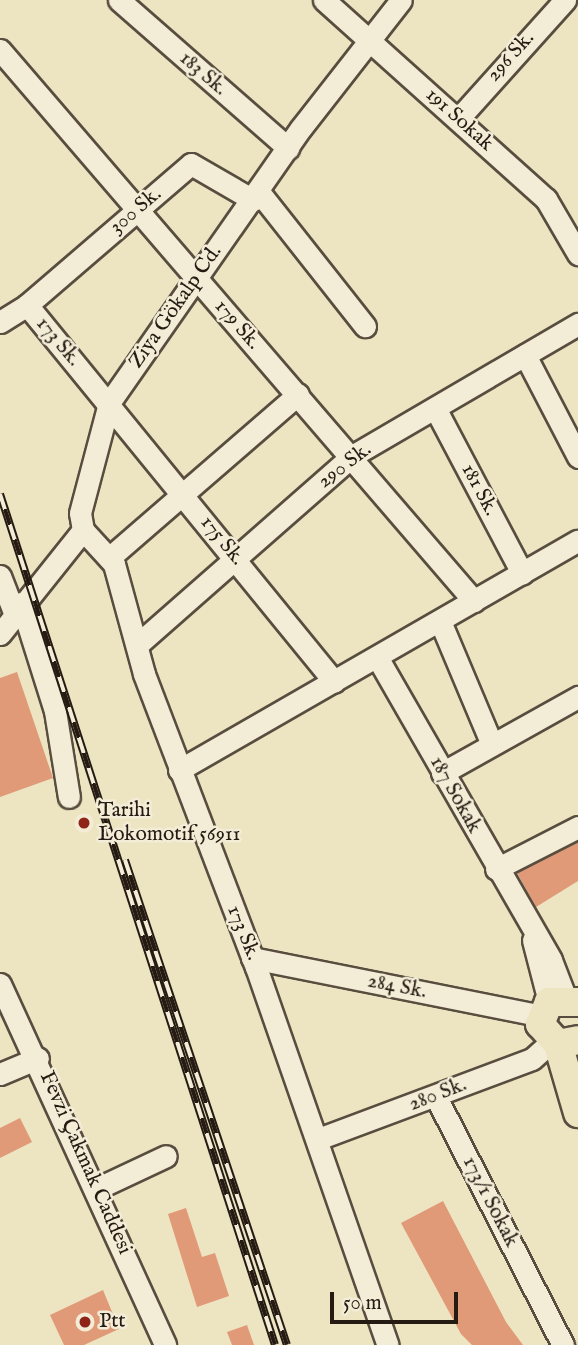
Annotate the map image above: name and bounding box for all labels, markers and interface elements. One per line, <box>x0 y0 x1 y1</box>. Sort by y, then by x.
street label: 296 Sk. <box>482 27 540 87</box>
street label: 183 Sk. <box>174 46 232 102</box>
street label: 191 Sokak <box>420 83 498 157</box>
street label: 300 Sk. <box>105 182 167 240</box>
street label: Ziya Gökalp Cd. <box>124 240 228 374</box>
street label: 179 Sk. <box>208 295 266 355</box>
street label: 173 Sk. <box>30 312 86 372</box>
street label: 290 Sk. <box>313 438 377 494</box>
street label: 181 Sk. <box>455 460 503 520</box>
street label: 175 Sk. <box>194 511 250 571</box>
street label: 187 Sokak <box>424 752 486 838</box>
place label: Tarihi Lokomotif 56911 <box>98 798 240 848</box>
marker: Tarihi Lokomotif 56911 <box>76 815 92 831</box>
street label: 173 Sk. <box>221 902 265 964</box>
street label: 284 Sk. <box>365 969 429 1005</box>
street label: Fevzi Çakmak Caddesi <box>33 1068 137 1258</box>
street label: 280 Sk. <box>406 1073 470 1117</box>
street label: 173/1 Sokak <box>456 1152 524 1252</box>
scale bar <box>333 1278 461 1322</box>
text: 50 m <box>343 1290 382 1317</box>
place label: Ptt <box>99 1309 126 1335</box>
marker: Ptt <box>77 1314 93 1330</box>

